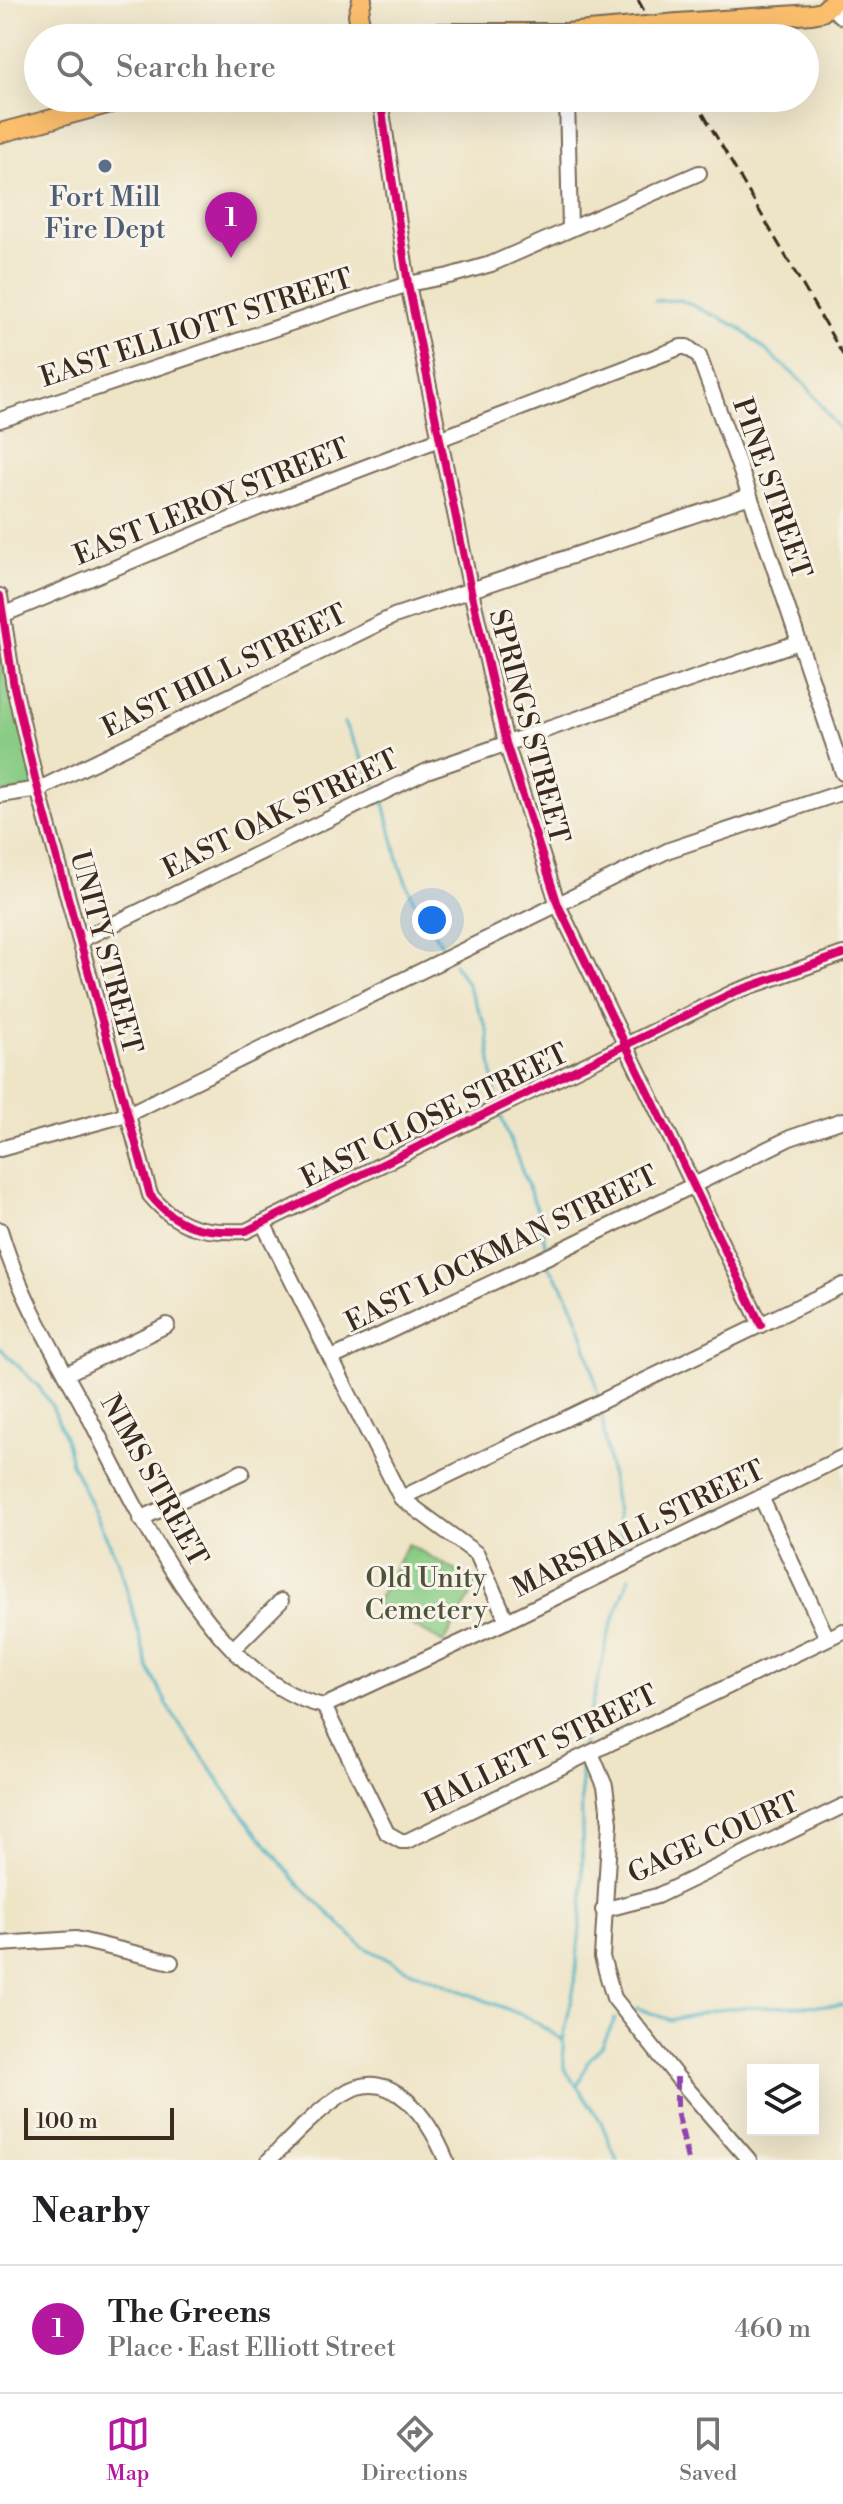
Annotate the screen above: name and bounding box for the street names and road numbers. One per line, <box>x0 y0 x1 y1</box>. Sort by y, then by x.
street label: EAST ELLIOTT STREET <box>36 261 357 396</box>
street label: PINE STREET <box>724 394 819 583</box>
street label: EAST LEROY STREET <box>69 431 354 574</box>
street label: EAST HILL STREET <box>96 597 353 746</box>
street label: SPRINGS STREET <box>480 605 577 847</box>
street label: EAST OAK STREET <box>157 742 405 887</box>
street label: UNITY STREET <box>62 847 149 1058</box>
street label: EAST CLOSE STREET <box>295 1036 574 1196</box>
street label: EAST LOCKMAN STREET <box>340 1158 664 1340</box>
street label: NIMS STREET <box>92 1389 215 1573</box>
street label: MARSHALL STREET <box>507 1453 771 1606</box>
street label: HALLETT STREET <box>418 1678 663 1821</box>
street label: GAGE COURT <box>623 1785 805 1892</box>

